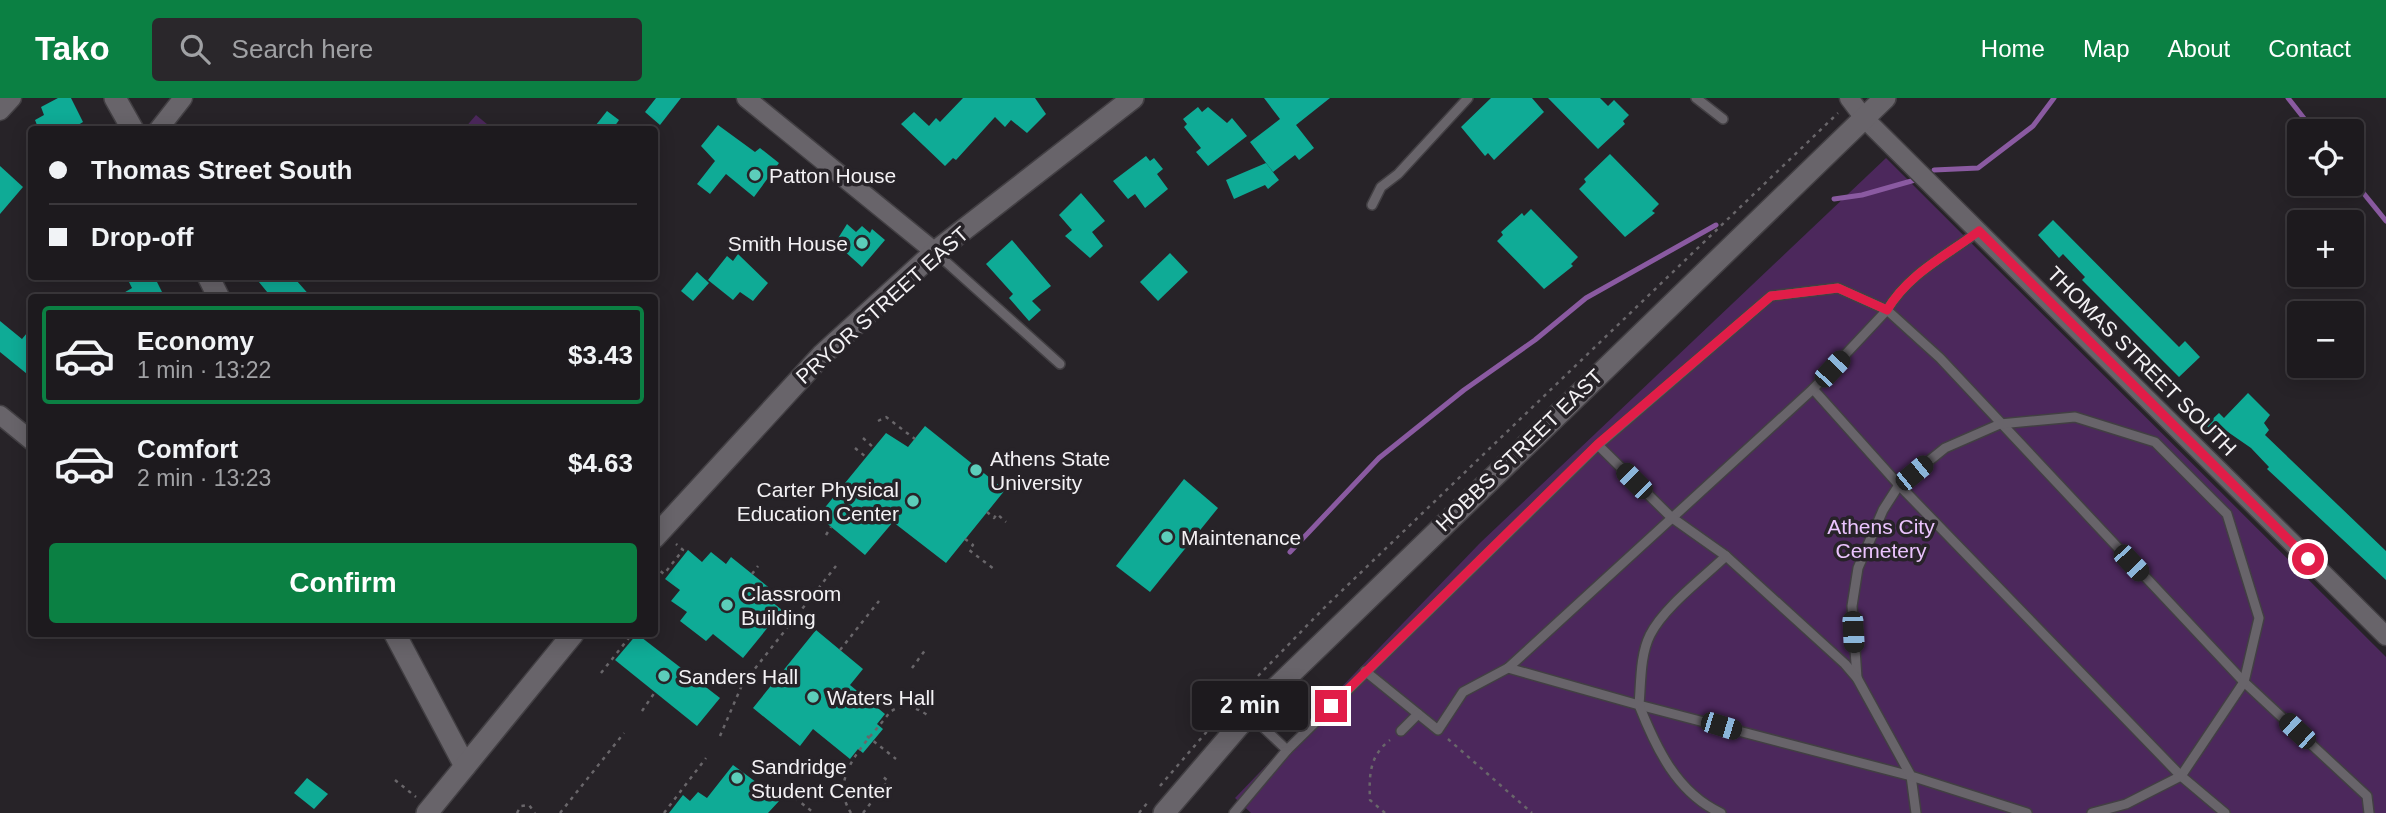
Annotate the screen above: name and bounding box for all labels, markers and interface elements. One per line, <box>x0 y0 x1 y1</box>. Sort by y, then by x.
search box <box>152 18 642 81</box>
text: Tako <box>35 30 110 67</box>
icon: search <box>176 30 214 68</box>
text: Search here <box>232 34 373 64</box>
text: Home <box>1981 35 2045 62</box>
text: Map <box>2083 35 2130 62</box>
text: About <box>2168 35 2230 62</box>
text: Contact <box>2268 35 2351 62</box>
map controls <box>2287 119 2364 378</box>
button: locate <box>2287 119 2364 196</box>
text: Thomas Street South <box>91 155 352 185</box>
place label: Patton House <box>769 164 896 187</box>
marker: Patton House <box>747 167 763 183</box>
button: + <box>2287 210 2364 287</box>
text: Drop-off <box>91 222 194 252</box>
street label: PRYOR STREET EAST <box>791 222 973 388</box>
place label: Smith House <box>728 232 848 255</box>
marker: Smith House <box>854 235 870 251</box>
street label: THOMAS STREET SOUTH <box>2043 262 2241 460</box>
button: − <box>2287 301 2364 378</box>
icon: car <box>53 324 116 387</box>
text: Economy <box>137 326 254 356</box>
text: $3.43 <box>568 340 633 370</box>
car <box>1810 346 1855 392</box>
text: 1 min · 13:22 <box>137 357 271 383</box>
street label: HOBBS STREET EAST <box>1431 364 1607 536</box>
icon: car <box>53 432 116 495</box>
text: Comfort <box>137 434 238 464</box>
place label: Athens State University <box>990 447 1110 494</box>
text: $4.63 <box>568 448 633 478</box>
car <box>1892 452 1937 494</box>
car <box>1612 459 1657 503</box>
marker: Athens State University <box>968 462 984 478</box>
text: 2 min · 13:23 <box>137 465 271 491</box>
place label: Carter Physical Education Center <box>737 478 899 525</box>
marker: Carter Physical Education Center <box>905 493 921 509</box>
park label: Athens City Cemetery <box>1827 515 1935 562</box>
place label: Maintenance <box>1181 526 1301 549</box>
marker: Maintenance <box>1159 529 1175 545</box>
car <box>2109 540 2154 586</box>
button: Confirm <box>49 543 637 623</box>
route start <box>2292 543 2324 575</box>
place label: Classroom Building <box>741 582 841 629</box>
marker: Classroom Building <box>719 597 735 613</box>
car <box>1842 610 1865 654</box>
place label: Sanders Hall <box>678 665 798 688</box>
marker: Sanders Hall <box>656 668 672 684</box>
callout: 2 min <box>1191 682 1306 730</box>
place label: Waters Hall <box>827 686 935 709</box>
marker: Waters Hall <box>805 689 821 705</box>
route end <box>1315 690 1347 722</box>
text: 2 min <box>1220 692 1280 718</box>
car <box>2275 709 2320 753</box>
car <box>1698 710 1745 742</box>
place label: Sandridge Student Center <box>751 755 892 802</box>
marker: Sandridge Student Center <box>729 770 745 786</box>

